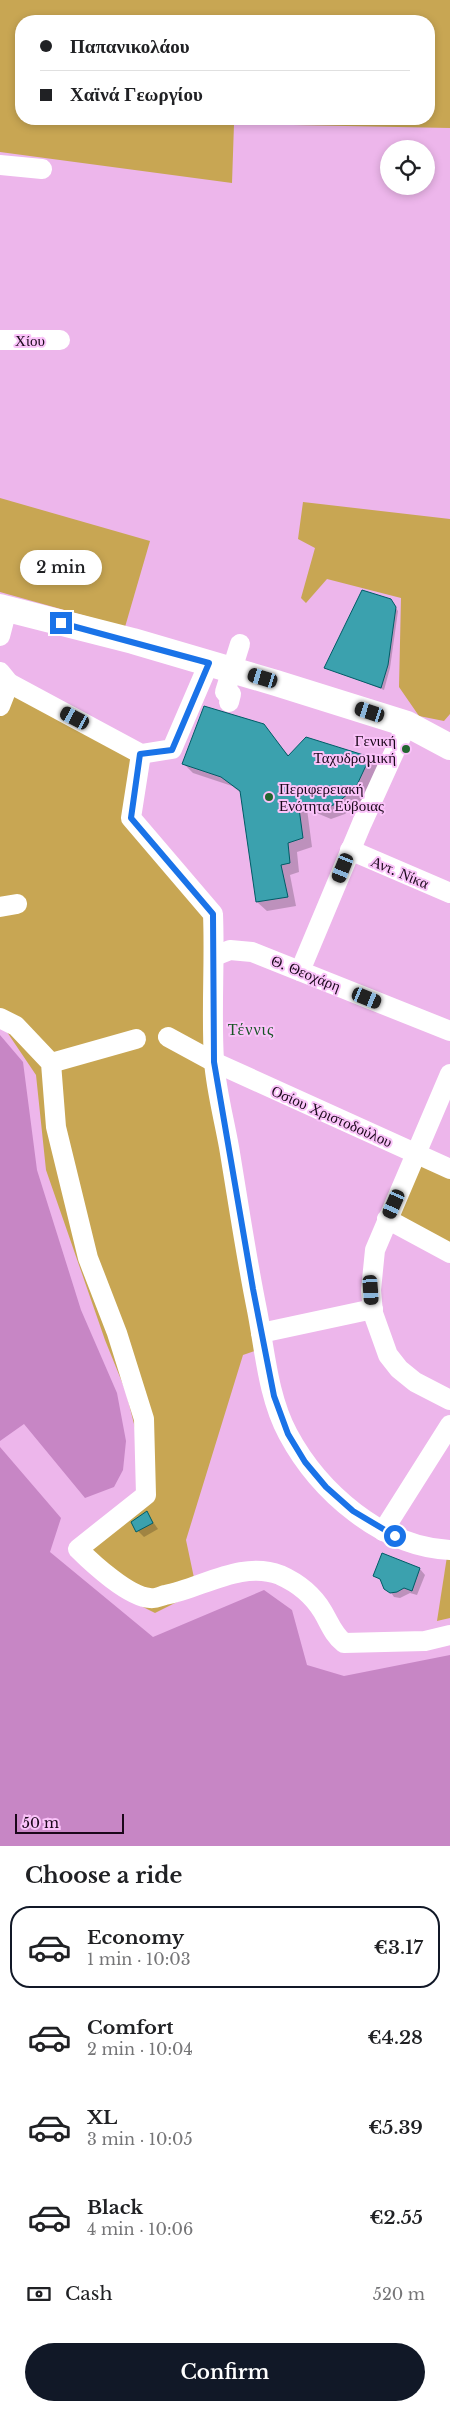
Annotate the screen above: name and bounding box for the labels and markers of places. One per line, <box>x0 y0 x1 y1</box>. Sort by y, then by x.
place label: Γενική Ταχυδρομική <box>314 731 396 767</box>
marker: Γενική Ταχυδρομική <box>400 743 412 755</box>
place label: Περιφερειακή Ενότητα Εύβοιας <box>279 779 384 815</box>
marker: Περιφερειακή Ενότητα Εύβοιας <box>263 791 275 803</box>

